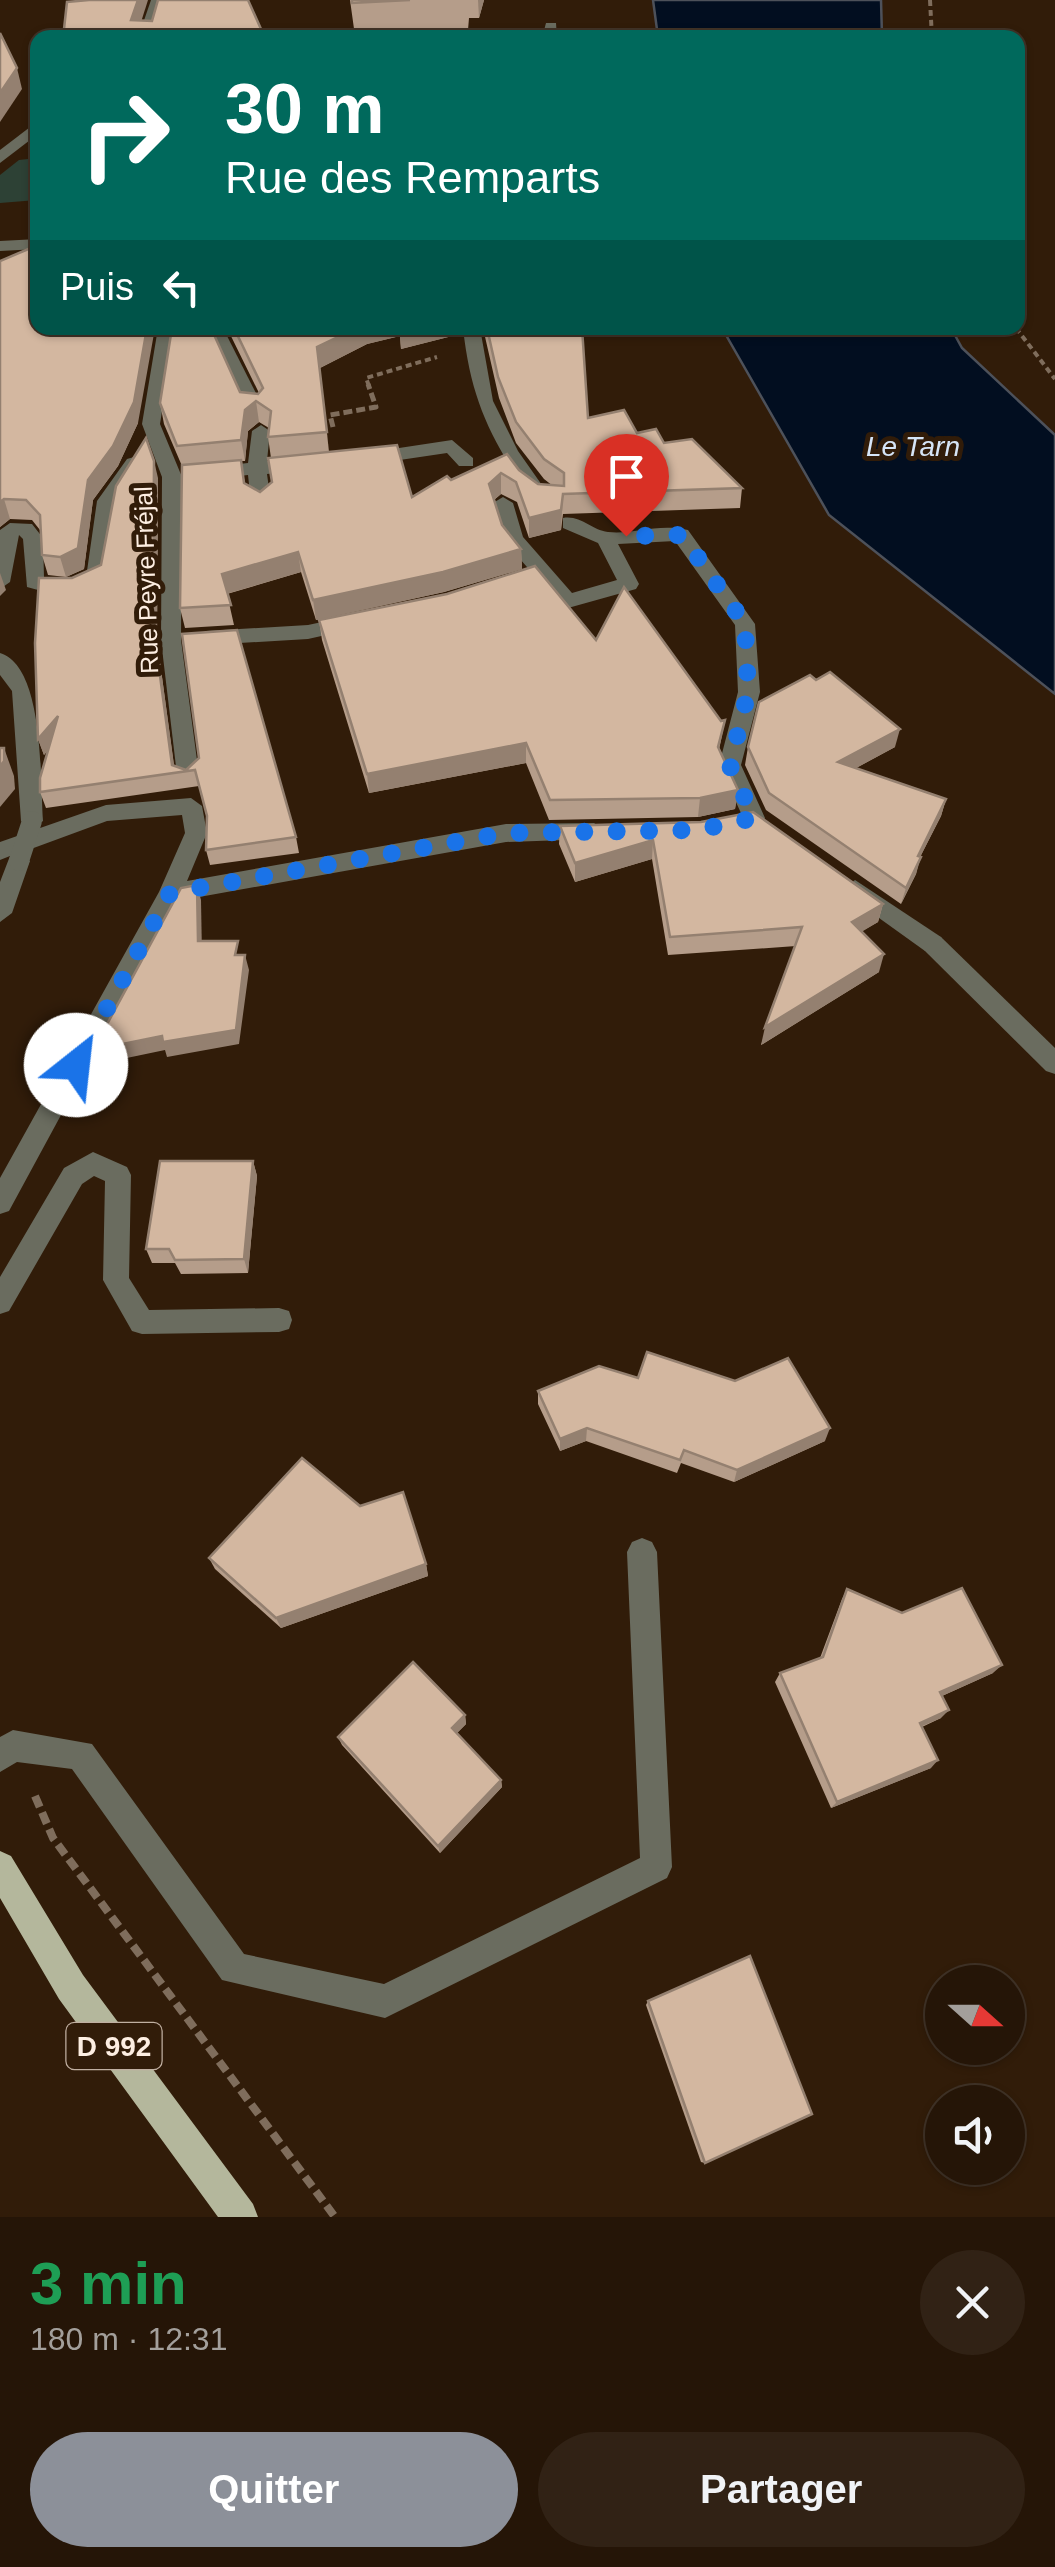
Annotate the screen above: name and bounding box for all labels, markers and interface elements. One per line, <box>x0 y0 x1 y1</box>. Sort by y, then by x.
icon: right <box>60 70 190 200</box>
text: 30 m <box>225 70 385 148</box>
text: Rue des Remparts <box>225 152 600 203</box>
icon: left <box>154 260 209 315</box>
text: Puis <box>60 266 134 308</box>
water label: Le Tarn <box>866 431 960 462</box>
pin <box>584 434 669 537</box>
icon: arrive <box>599 449 654 504</box>
street label: Rue Peyre Fréjal <box>129 486 163 674</box>
position arrow <box>24 1013 128 1117</box>
north arrow <box>925 1965 1025 2065</box>
map controls <box>925 1965 1025 2185</box>
road number: D 992 <box>66 2023 162 2069</box>
button: sound <box>925 2085 1025 2185</box>
text: 3 min <box>30 2250 187 2317</box>
button: close <box>920 2250 1025 2355</box>
text: 180 m · 12:31 <box>30 2321 227 2357</box>
button: Quitter <box>30 2432 518 2547</box>
button: Partager <box>538 2432 1025 2547</box>

